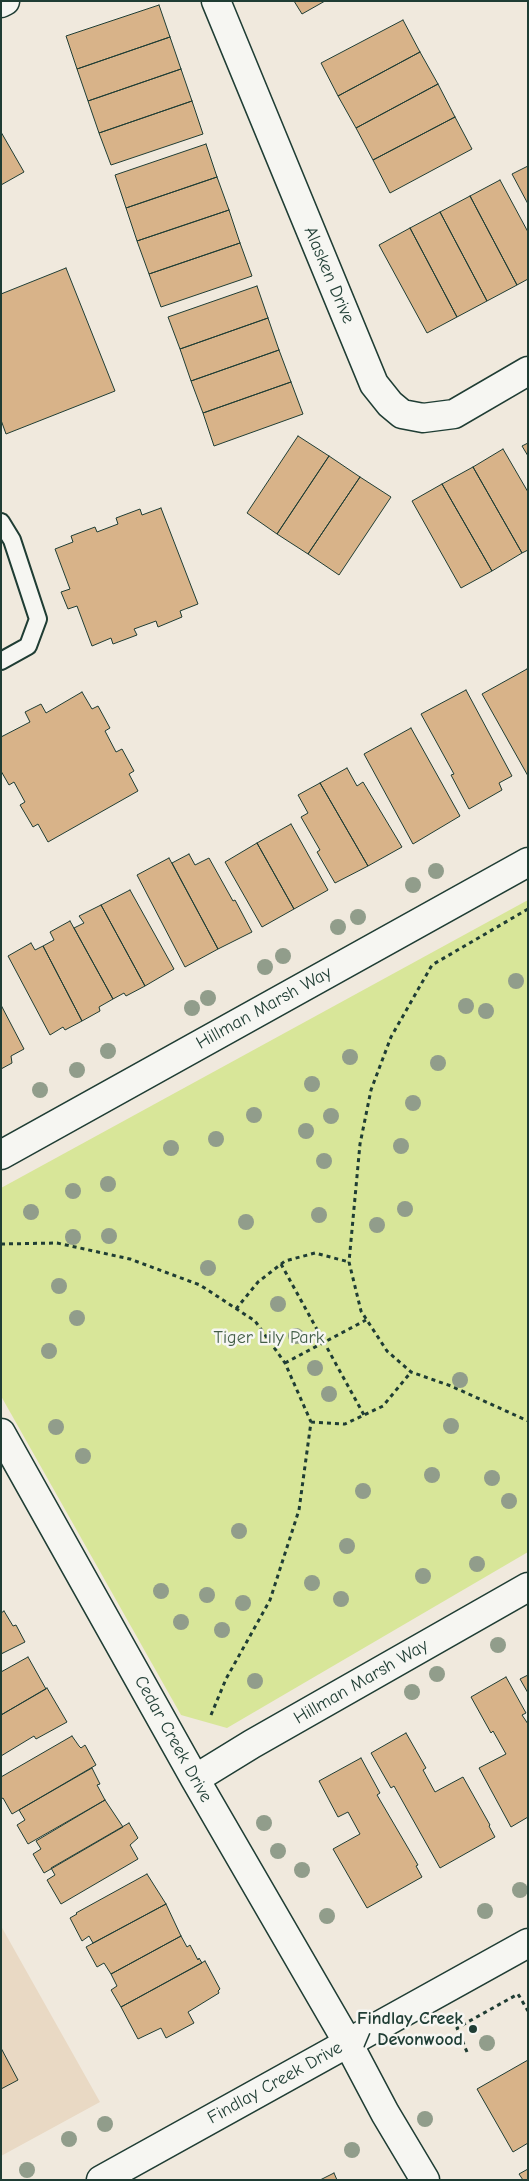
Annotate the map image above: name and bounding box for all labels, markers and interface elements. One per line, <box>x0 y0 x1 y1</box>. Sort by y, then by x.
street label: Alasken Drive <box>299 223 359 327</box>
street label: Hillman Marsh Way <box>193 962 335 1054</box>
park label: Tiger Lily Park <box>214 1327 324 1349</box>
street label: Hillman Marsh Way <box>290 1635 432 1729</box>
street label: Cedar Creek Drive <box>129 1672 217 1806</box>
place label: Findlay Creek / Devonwood <box>357 2008 463 2050</box>
marker: Findlay Creek / Devonwood <box>467 2023 479 2035</box>
street label: Findlay Creek Drive <box>204 2037 346 2129</box>

